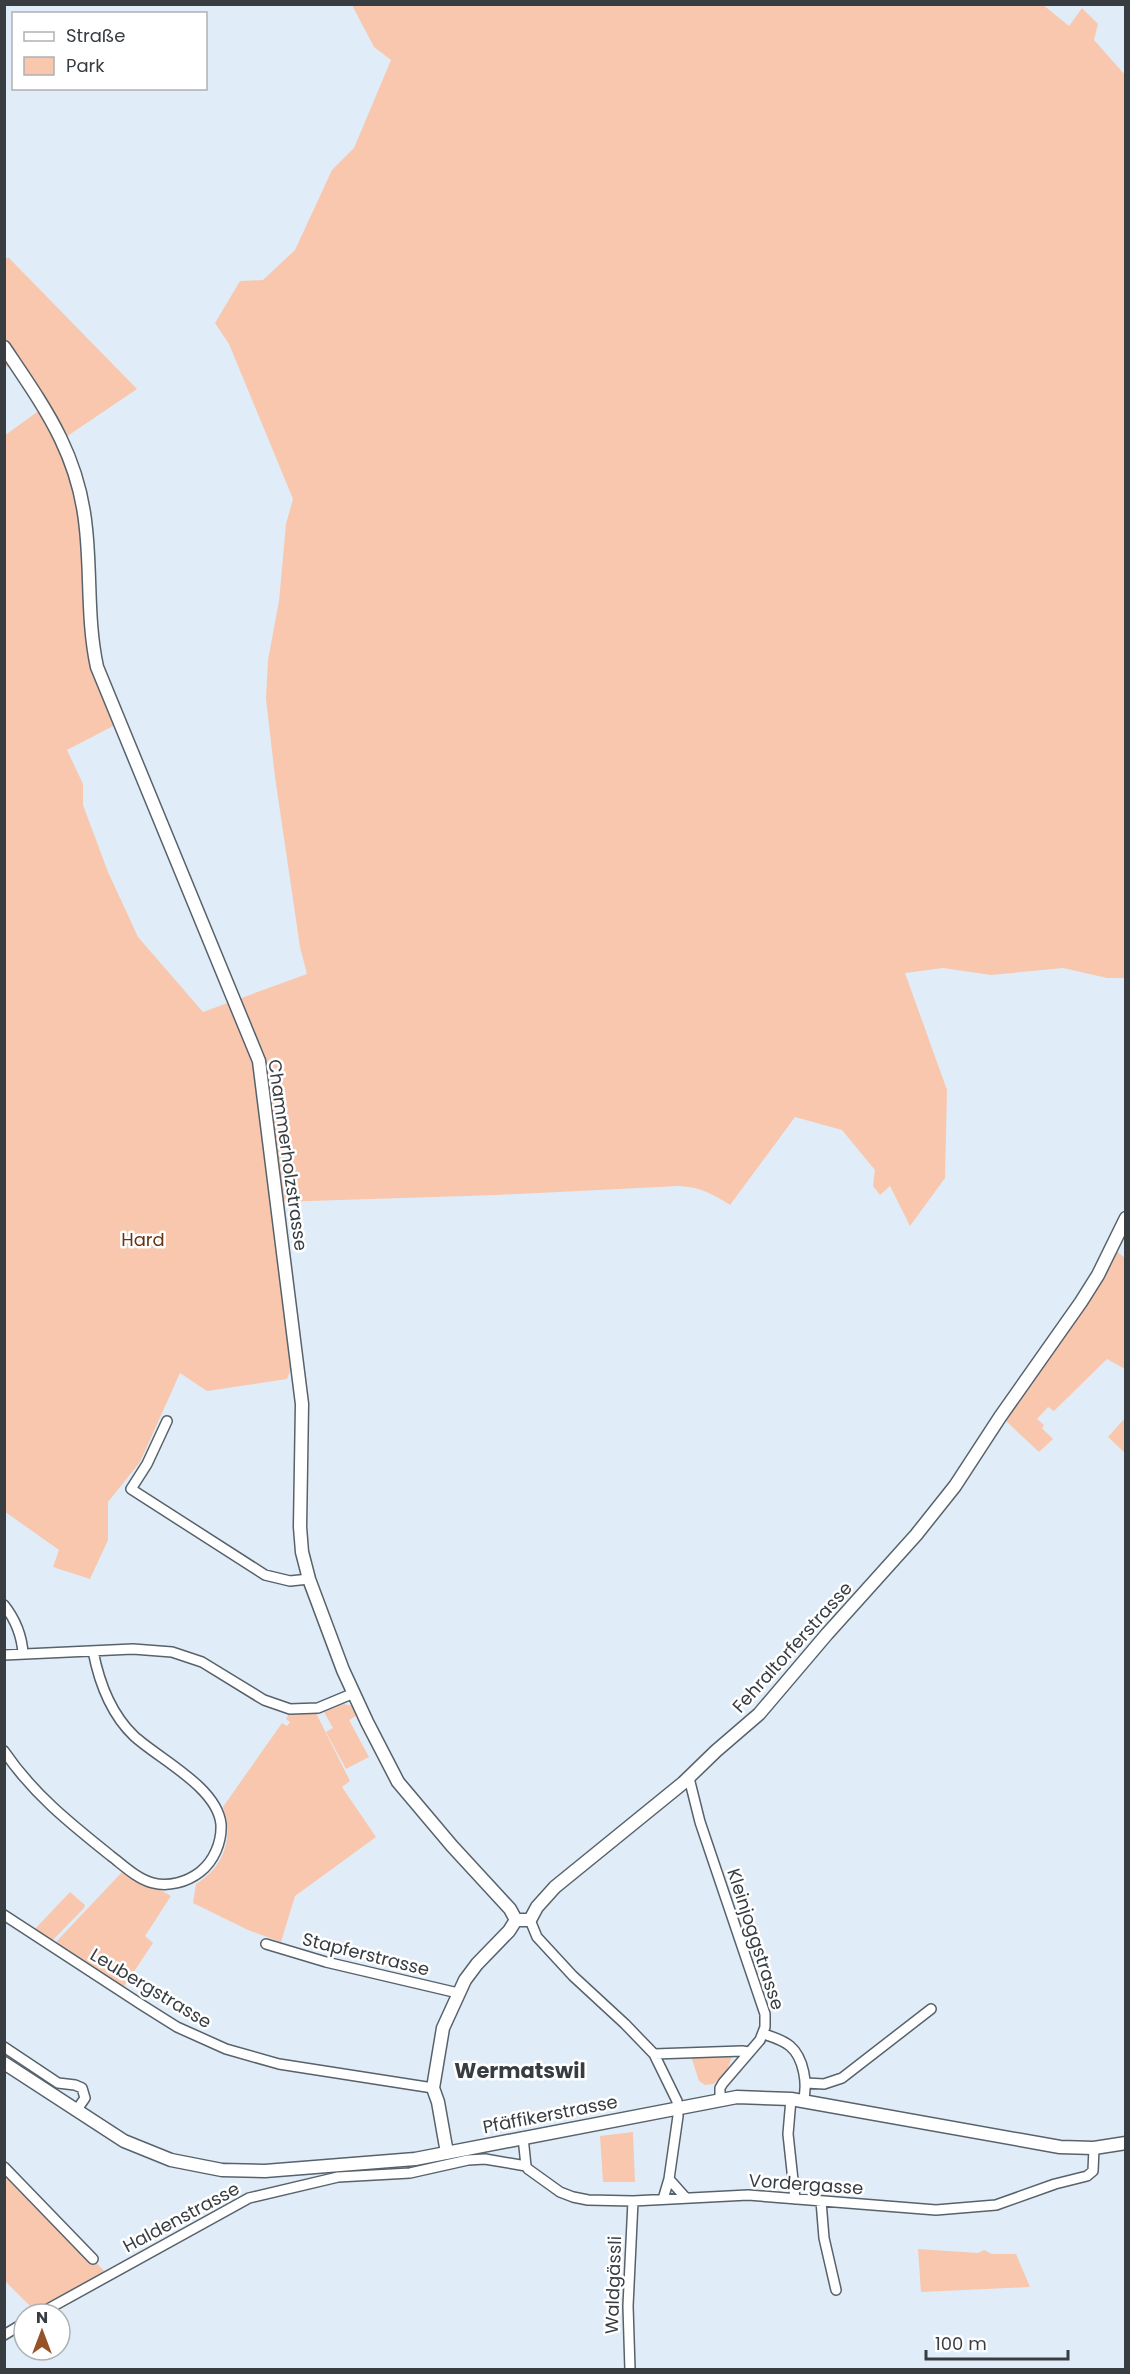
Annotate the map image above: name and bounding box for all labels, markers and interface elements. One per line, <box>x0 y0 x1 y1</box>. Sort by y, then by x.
legend <box>12 12 207 90</box>
text: Straße <box>66 23 125 48</box>
text: Park <box>66 53 105 78</box>
street label: Chammerholzstrasse <box>262 1058 314 1252</box>
park label: Hard <box>121 1227 165 1252</box>
street label: Fehraltorferstrasse <box>726 1576 858 1718</box>
street label: Kleinjoggstrasse <box>721 1865 791 2013</box>
street label: Stapferstrasse <box>300 1926 432 1982</box>
street label: Leubergstrasse <box>86 1942 216 2034</box>
district label: Wermatswil <box>454 2056 586 2085</box>
street label: Pfäffikerstrasse <box>481 2089 619 2139</box>
street label: Vordergasse <box>748 2168 864 2200</box>
street label: Haldenstrasse <box>118 2176 244 2258</box>
street label: Waldgässli <box>599 2235 627 2335</box>
north arrow <box>12 2302 72 2362</box>
text: N <box>36 2306 48 2329</box>
scale bar <box>926 2323 1068 2361</box>
text: 100 m <box>935 2331 987 2356</box>

